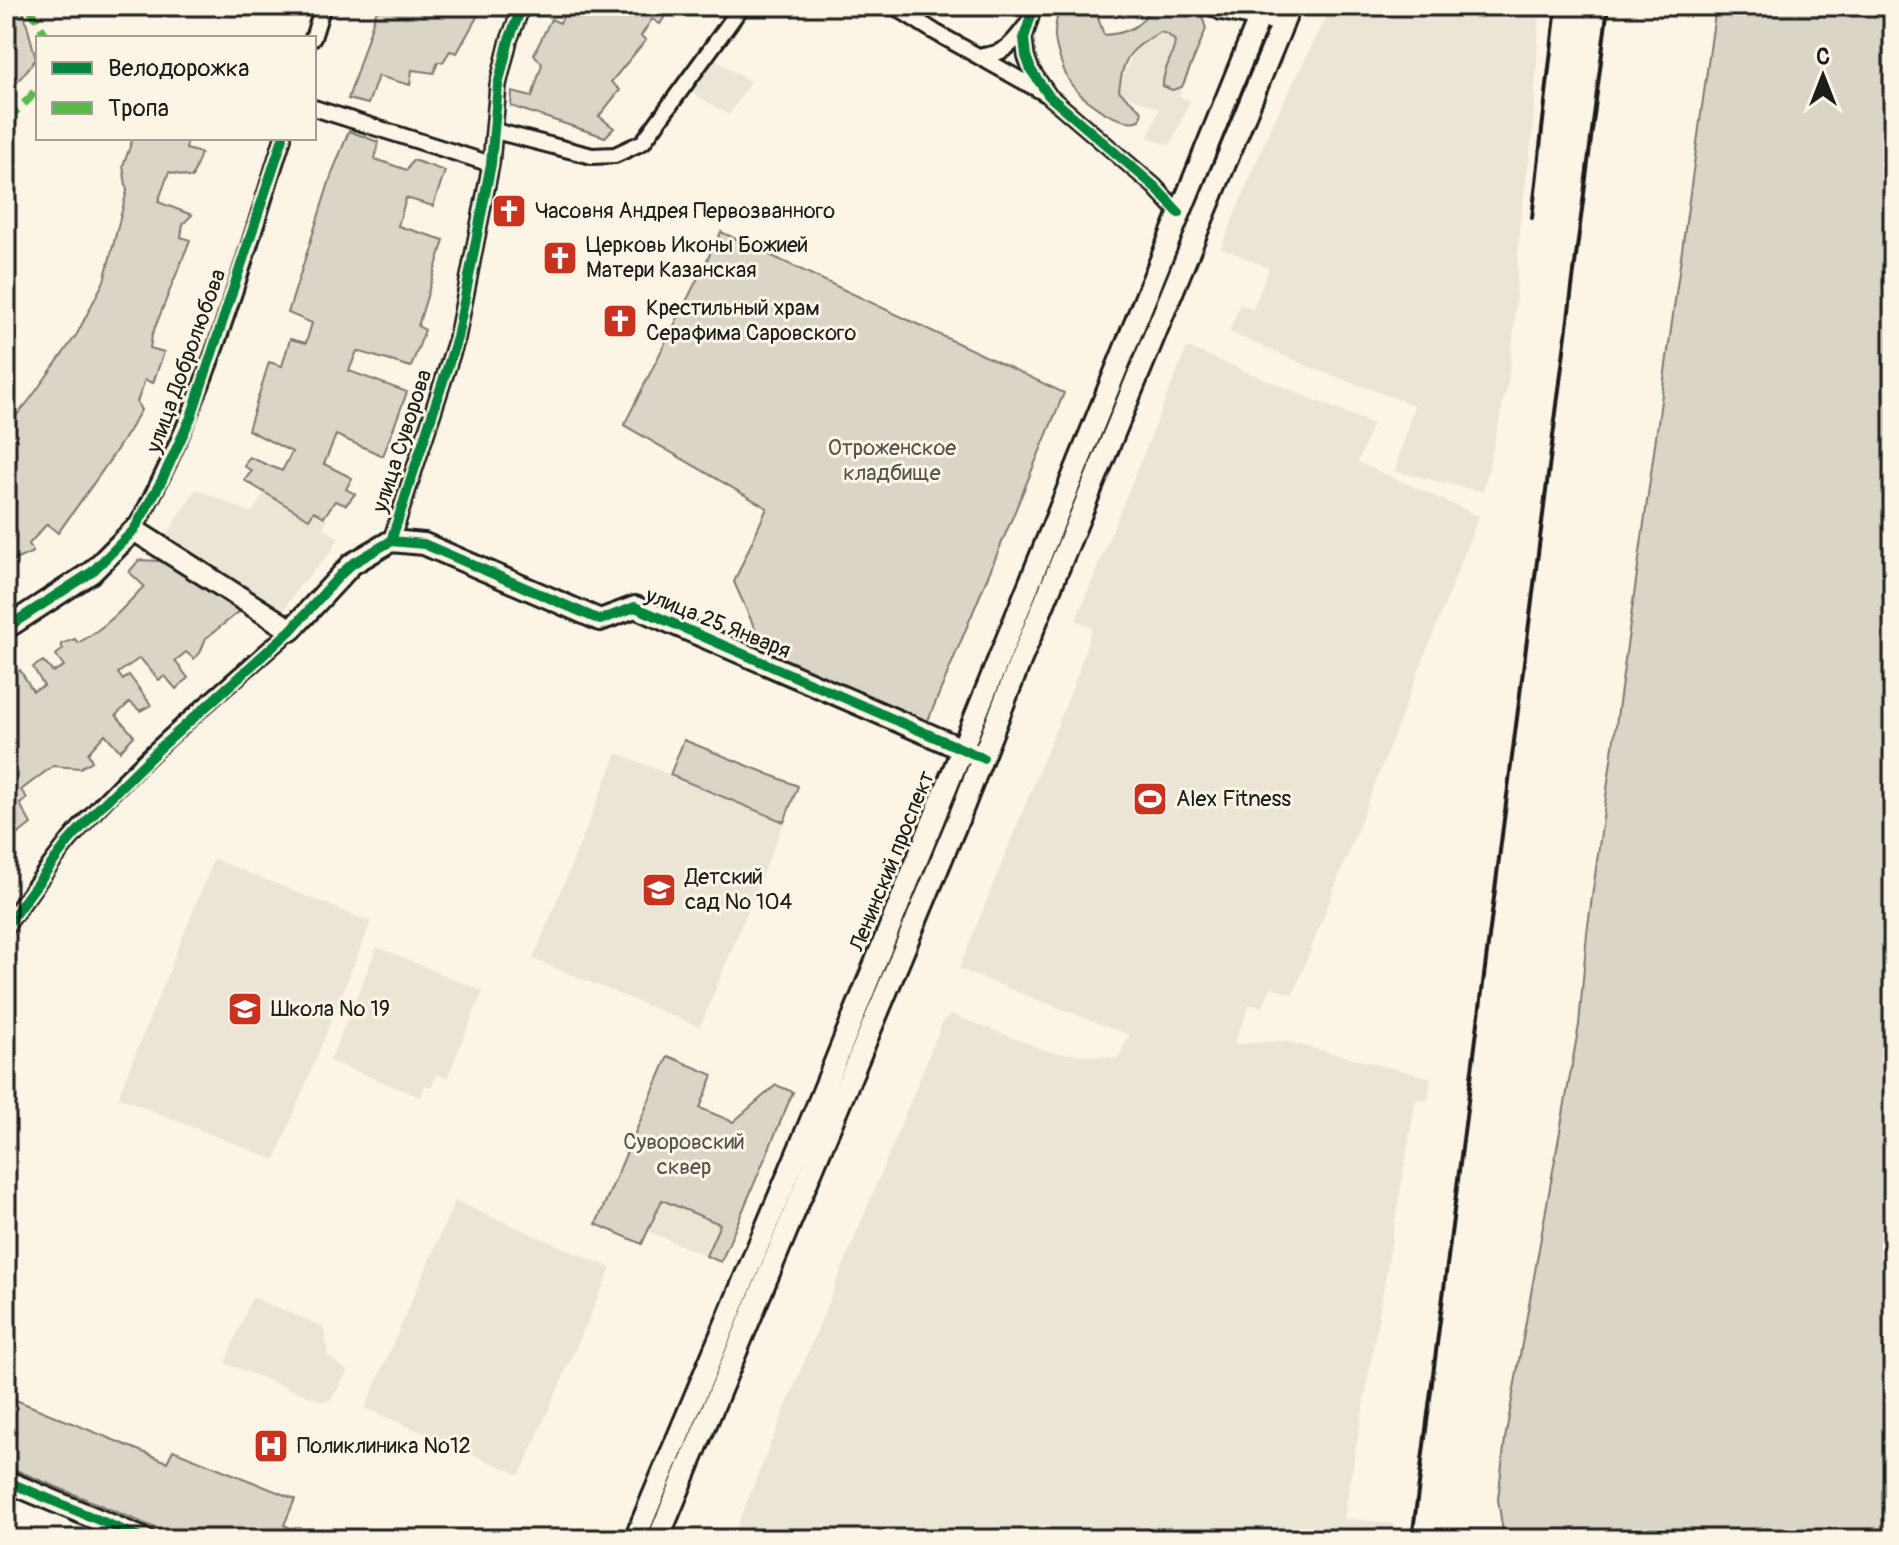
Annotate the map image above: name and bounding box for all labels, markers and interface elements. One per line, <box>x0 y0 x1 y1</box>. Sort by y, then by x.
legend <box>36 36 316 140</box>
north arrow <box>1783 36 1863 116</box>
text: С <box>1816 43 1830 71</box>
text: Велодорожка <box>108 54 249 83</box>
text: Тропа <box>108 94 169 123</box>
church icon: Часовня Андрея Первозванного <box>490 192 528 230</box>
place label: Часовня Андрея Первозванного <box>535 197 835 225</box>
place label: Церковь Иконы Божией Матери Казанская <box>586 231 808 284</box>
church icon: Церковь Иконы Божией Матери Казанская <box>541 239 579 277</box>
street label: улица Добролюбова <box>139 265 232 458</box>
place label: Крестильный храм Серафима Саровского <box>646 294 857 347</box>
church icon: Крестильный храм Серафима Саровского <box>601 302 639 340</box>
street label: улица Суворова <box>365 366 438 517</box>
park label: Отроженское кладбище <box>828 434 956 487</box>
street label: улица 25 Января <box>640 581 795 665</box>
street label: Ленинский проспект <box>843 767 941 956</box>
sports icon: Alex Fitness <box>1131 780 1169 818</box>
place label: Alex Fitness <box>1176 785 1291 813</box>
place label: Детский сад № 104 <box>684 863 792 916</box>
school or university icon: Детский сад № 104 <box>640 871 678 909</box>
school or university icon: Школа № 19 <box>226 990 264 1028</box>
place label: Школа № 19 <box>271 995 390 1023</box>
park label: Суворовский сквер <box>623 1128 745 1181</box>
hospital icon: Поликлиника №12 <box>252 1427 290 1465</box>
place label: Поликлиника №12 <box>297 1432 471 1460</box>

